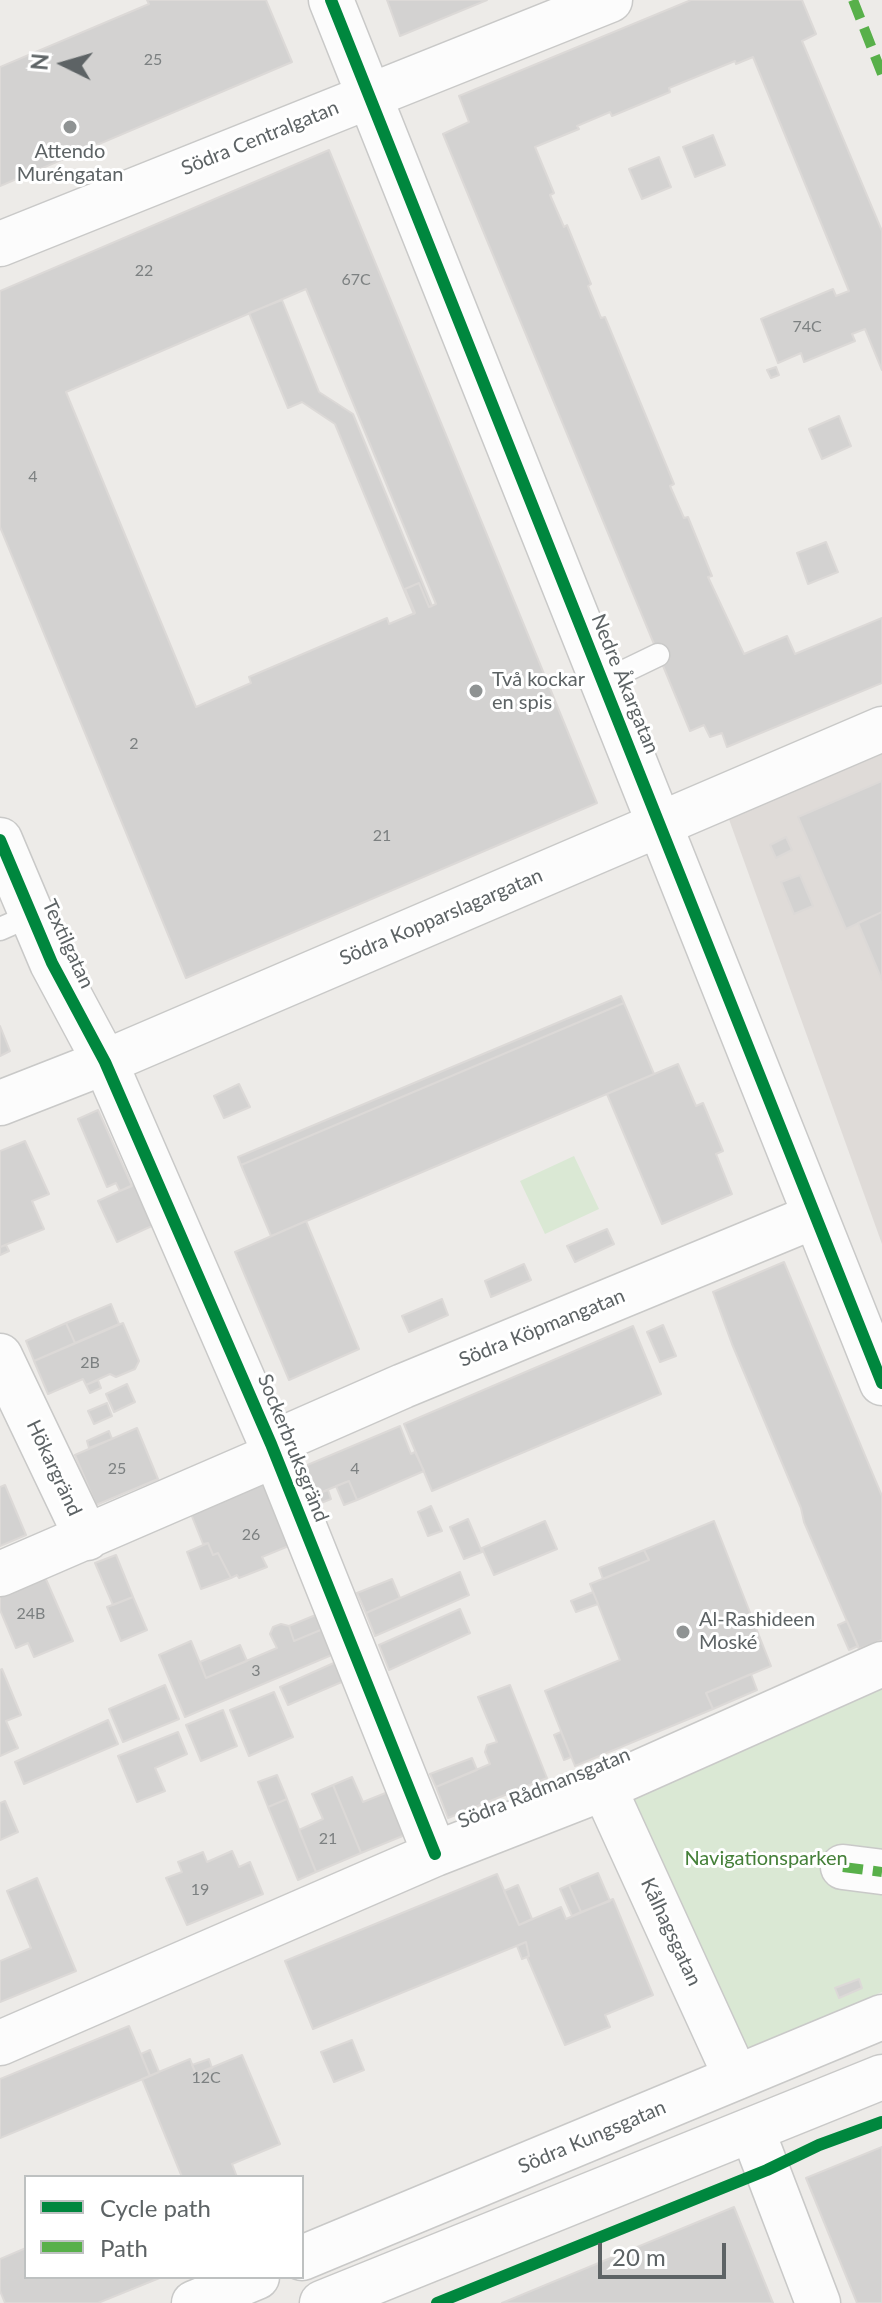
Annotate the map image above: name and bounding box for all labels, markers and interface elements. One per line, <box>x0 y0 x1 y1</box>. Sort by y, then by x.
north arrow <box>24 24 104 104</box>
house number: 25 <box>144 50 162 70</box>
text: N <box>25 52 54 71</box>
street label: Södra Centralgatan <box>178 95 342 181</box>
marker: Attendo Muréngatan <box>61 118 79 136</box>
place label: Attendo Muréngatan <box>17 140 123 187</box>
house number: 22 <box>135 261 153 281</box>
house number: 67C <box>341 270 371 290</box>
house number: 74C <box>792 317 822 337</box>
house number: 4 <box>28 467 38 487</box>
street label: Nedre Åkargatan <box>586 611 664 757</box>
place label: Två kockar en spis <box>492 668 585 715</box>
marker: Två kockar en spis <box>467 682 485 700</box>
house number: 2 <box>129 734 139 754</box>
house number: 21 <box>373 826 391 846</box>
street label: Södra Kopparslagargatan <box>336 863 546 971</box>
street label: Textilgatan <box>37 896 99 992</box>
street label: Södra Köpmangatan <box>456 1284 628 1372</box>
house number: 2B <box>80 1353 100 1373</box>
street label: Sockerbruksgränd <box>252 1371 334 1525</box>
street label: Hökargränd <box>21 1416 87 1520</box>
house number: 25 <box>108 1459 126 1479</box>
house number: 4 <box>350 1459 360 1479</box>
house number: 26 <box>242 1525 260 1545</box>
house number: 24B <box>17 1604 45 1624</box>
place label: Al-Rashideen Moské <box>699 1608 815 1655</box>
marker: Al-Rashideen Moské <box>674 1623 692 1641</box>
house number: 3 <box>251 1661 261 1681</box>
street label: Södra Rådmansgatan <box>454 1742 634 1834</box>
house number: 21 <box>319 1829 337 1849</box>
park label: Navigationsparken <box>684 1847 848 1871</box>
street label: Kålhagsgatan <box>636 1874 706 1990</box>
house number: 19 <box>191 1880 209 1900</box>
house number: 12C <box>191 2068 221 2088</box>
street label: Södra Kungsgatan <box>515 2095 669 2179</box>
legend <box>24 2175 304 2279</box>
text: Cycle path <box>100 2193 211 2222</box>
scale bar <box>602 2227 730 2277</box>
text: Path <box>100 2233 148 2262</box>
text: 20 m <box>612 2242 666 2271</box>

